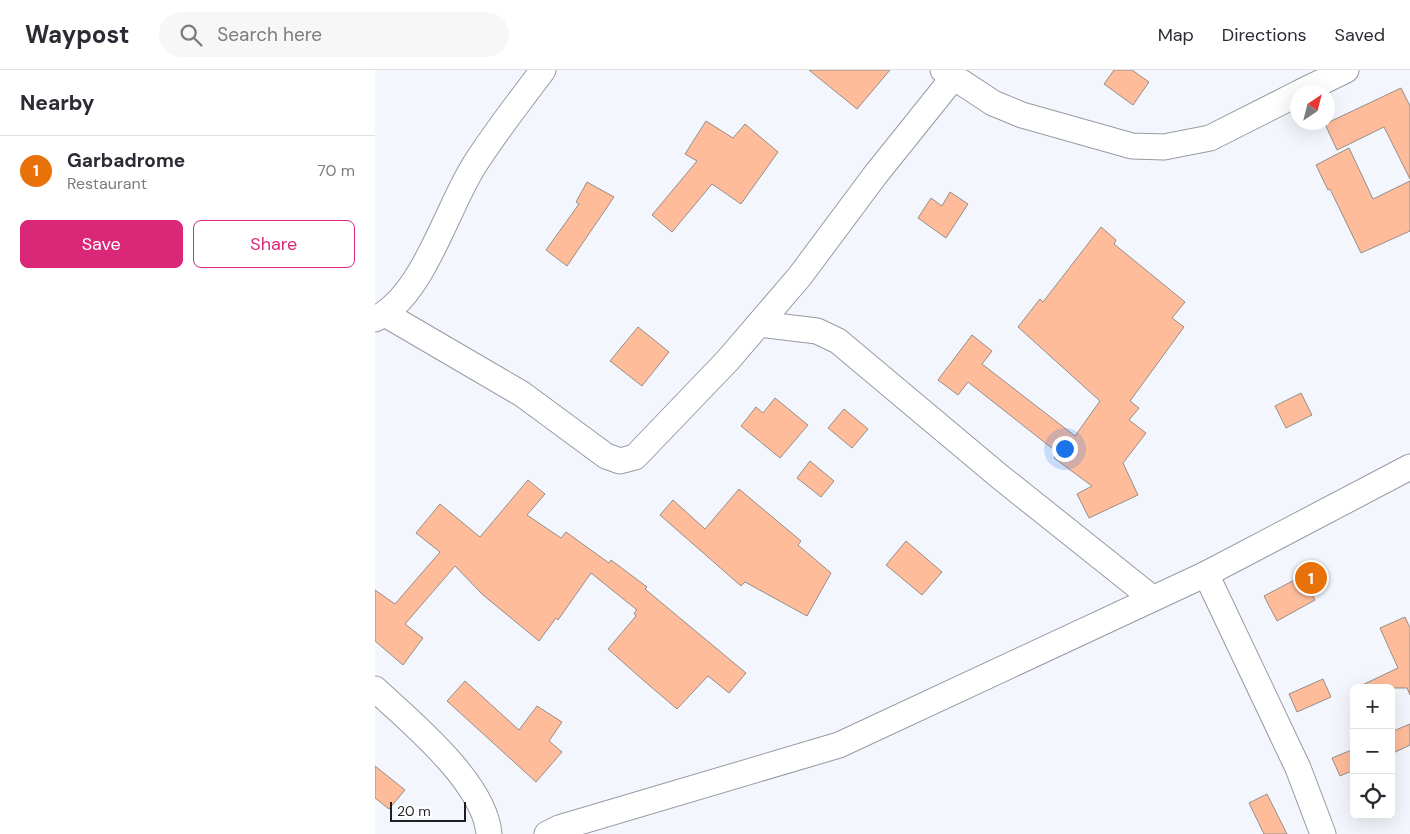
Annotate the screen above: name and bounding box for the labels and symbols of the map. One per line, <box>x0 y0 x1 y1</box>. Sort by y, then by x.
north arrow <box>1290 85 1335 130</box>
your location <box>1052 436 1078 462</box>
pin: 1 <box>1295 559 1327 597</box>
scale bar <box>390 799 466 822</box>

